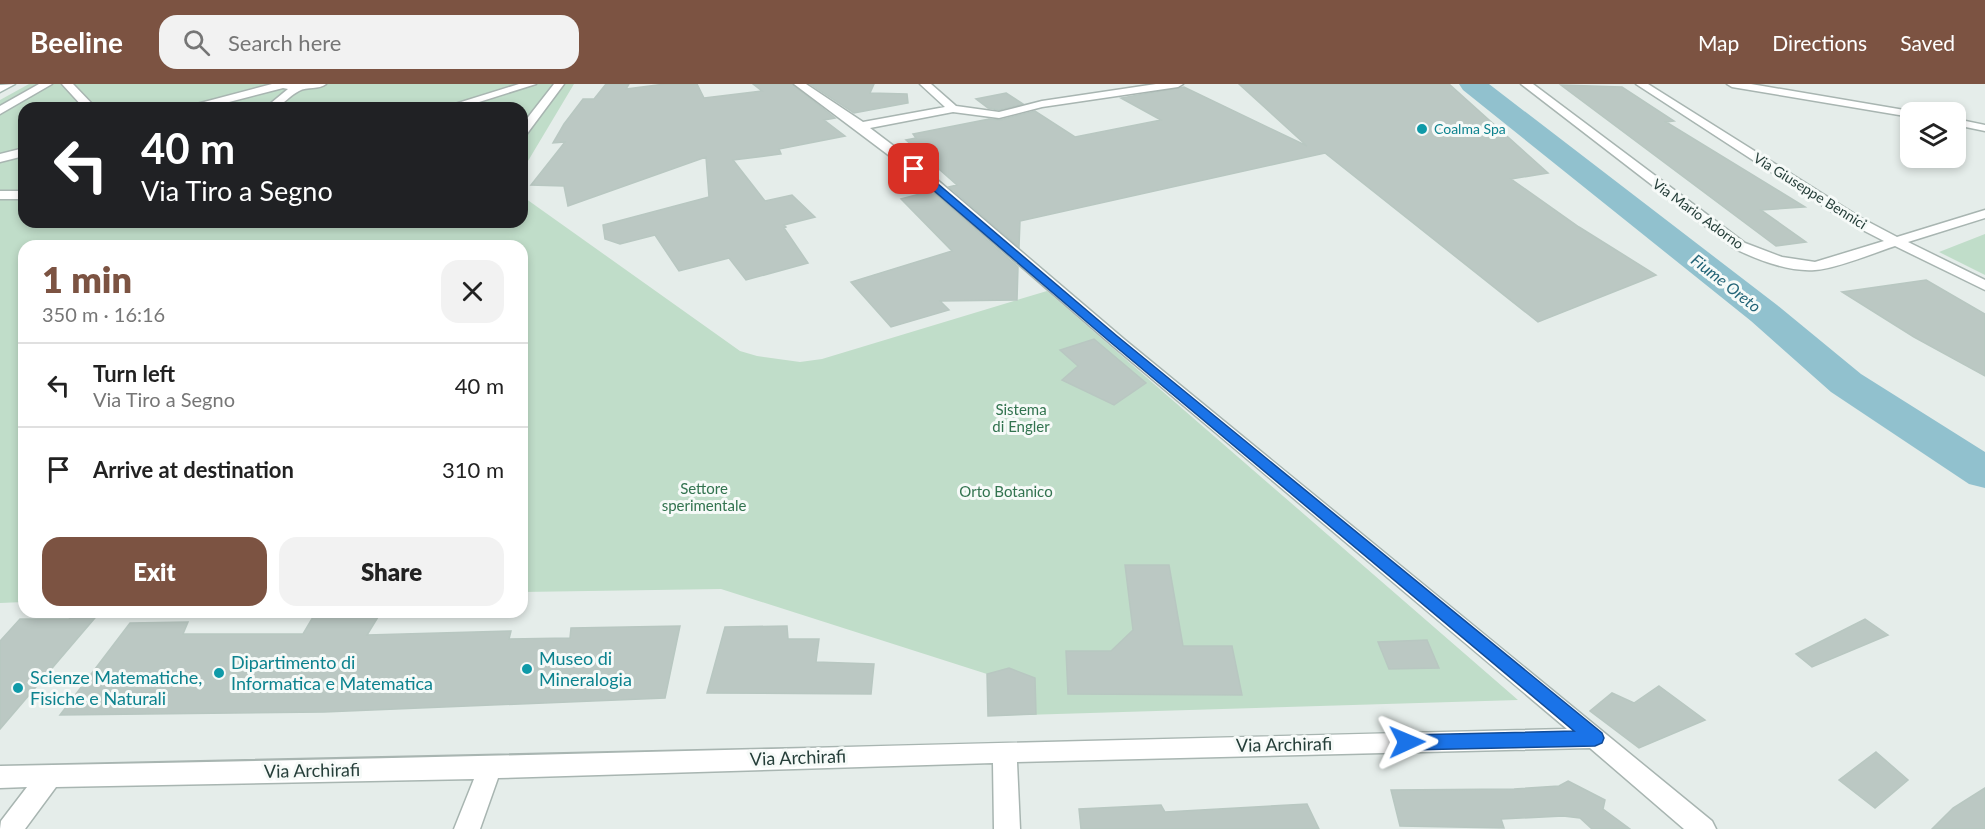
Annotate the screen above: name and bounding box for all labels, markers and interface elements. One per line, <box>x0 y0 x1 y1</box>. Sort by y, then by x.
search box <box>159 15 579 69</box>
text: Beeline <box>30 25 123 59</box>
icon: search <box>180 26 213 59</box>
text: Search here <box>228 29 341 56</box>
text: Map <box>1698 30 1739 55</box>
text: Directions <box>1772 30 1867 55</box>
text: Saved <box>1900 30 1955 55</box>
map controls <box>1900 102 1966 168</box>
button: layers <box>1900 102 1966 168</box>
place label: Coalma Spa <box>1434 120 1506 137</box>
marker: Coalma Spa <box>1415 122 1429 136</box>
text: 40 m <box>141 123 235 173</box>
icon: left <box>42 126 120 204</box>
pin <box>888 143 939 194</box>
street label: Via Giuseppe Bennici <box>1751 149 1870 232</box>
icon: arrive <box>897 152 930 185</box>
text: Via Tiro a Segno <box>141 174 333 207</box>
street label: Via Mario Adorno <box>1649 175 1747 252</box>
water label: Fiume Oreto <box>1688 250 1765 316</box>
text: 1 min <box>42 257 132 301</box>
button: close <box>441 260 504 323</box>
text: 350 m · 16:16 <box>42 302 165 326</box>
text: Turn left <box>93 360 175 387</box>
icon: left <box>42 369 75 402</box>
text: 40 m <box>455 372 504 399</box>
text: Via Tiro a Segno <box>93 387 235 411</box>
park label: Sistema di Engler <box>992 400 1050 435</box>
icon: arrive <box>42 453 75 486</box>
text: Arrive at destination <box>93 456 294 483</box>
text: 310 m <box>442 456 504 483</box>
park label: Settore sperimentale <box>662 479 746 514</box>
park label: Orto Botanico <box>959 482 1053 500</box>
button: Exit <box>42 537 267 606</box>
button: Share <box>279 537 504 606</box>
place label: Museo di Mineralogia <box>539 647 632 690</box>
place label: Dipartimento di Informatica e Matematica <box>231 651 433 694</box>
marker: Museo di Mineralogia <box>520 662 534 676</box>
place label: Scienze Matematiche, Fisiche e Naturali <box>30 666 202 709</box>
marker: Dipartimento di Informatica e Matematica <box>212 666 226 680</box>
marker: Scienze Matematiche, Fisiche e Naturali <box>11 681 25 695</box>
position arrow <box>1375 710 1439 774</box>
street label: Via Archirafi <box>1236 732 1332 756</box>
street label: Via Archirafi <box>749 744 846 770</box>
street label: Via Archirafi <box>264 758 360 782</box>

